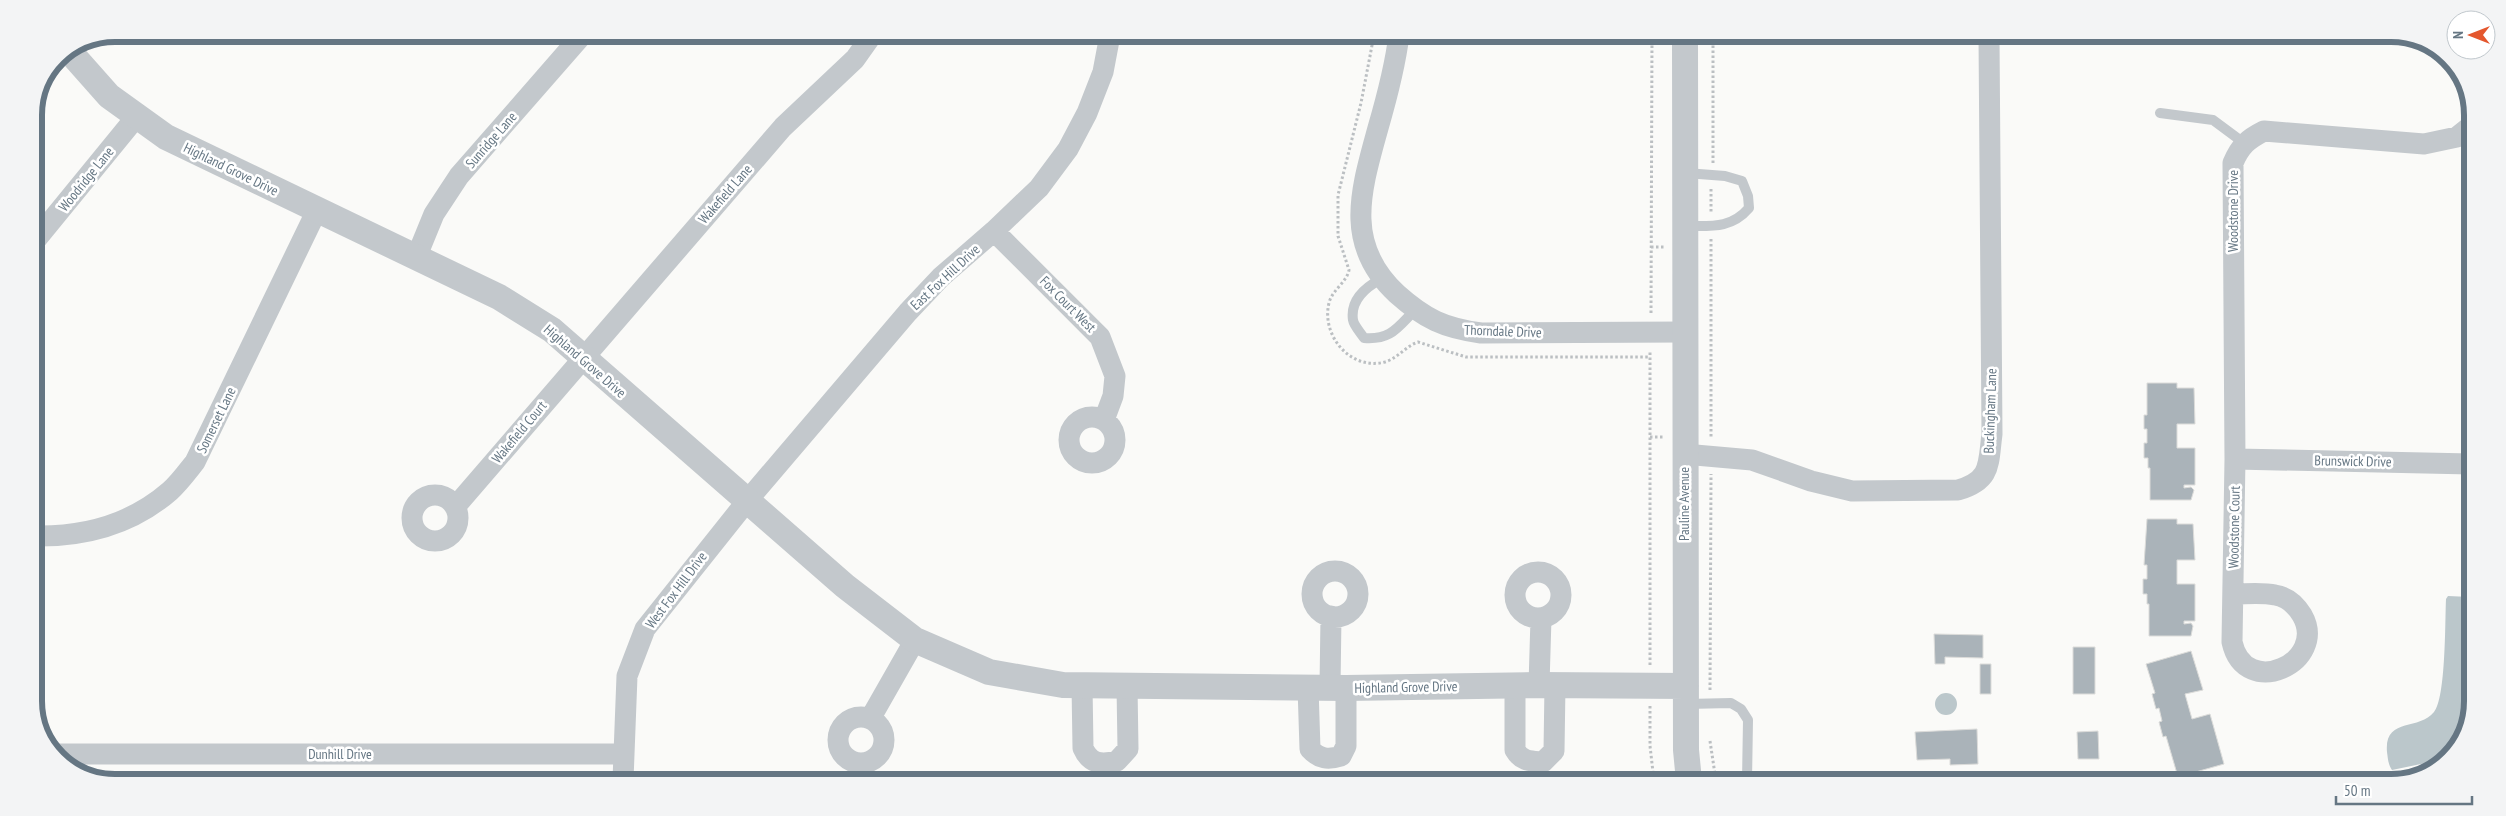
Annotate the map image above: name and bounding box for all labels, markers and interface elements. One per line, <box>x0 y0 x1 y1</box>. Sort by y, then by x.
north arrow <box>2446 10 2496 60</box>
text: N <box>2449 31 2467 39</box>
street label: Sunridge Lane <box>462 108 521 172</box>
street label: Highland Grove Drive <box>181 138 281 200</box>
street label: Woodridge Lane <box>54 143 118 215</box>
street label: Wakefield Lane <box>694 160 756 227</box>
street label: Woodstone Drive <box>2224 170 2242 252</box>
street label: East Fox Hill Drive <box>906 240 984 314</box>
street label: Fox Court West <box>1036 272 1100 336</box>
street label: Highland Grove Drive <box>540 320 630 402</box>
street label: Thorndale Drive <box>1464 321 1542 341</box>
street label: Buckingham Lane <box>1980 368 2000 454</box>
street label: Somerset Lane <box>192 384 240 456</box>
street label: Wakefield Court <box>488 397 550 467</box>
street label: Brunswick Drive <box>2314 451 2392 471</box>
street label: Pauline Avenue <box>1675 467 1693 541</box>
street label: Woodstone Court <box>2224 485 2244 568</box>
street label: West Fox Hill Drive <box>641 548 711 632</box>
street label: Highland Grove Drive <box>1354 677 1458 697</box>
street label: Dunhill Drive <box>308 745 372 763</box>
scale bar <box>2336 774 2472 806</box>
text: 50 m <box>2344 781 2370 800</box>

